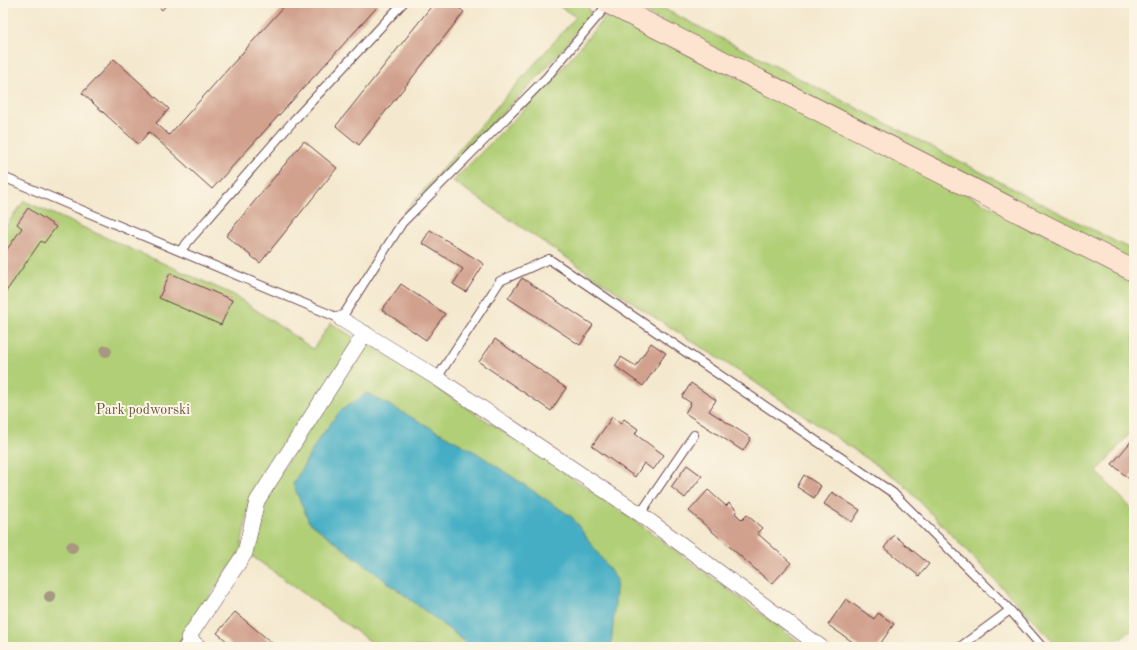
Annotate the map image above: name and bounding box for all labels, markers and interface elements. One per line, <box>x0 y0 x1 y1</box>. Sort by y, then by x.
park label: Park podworski <box>96 403 190 417</box>

